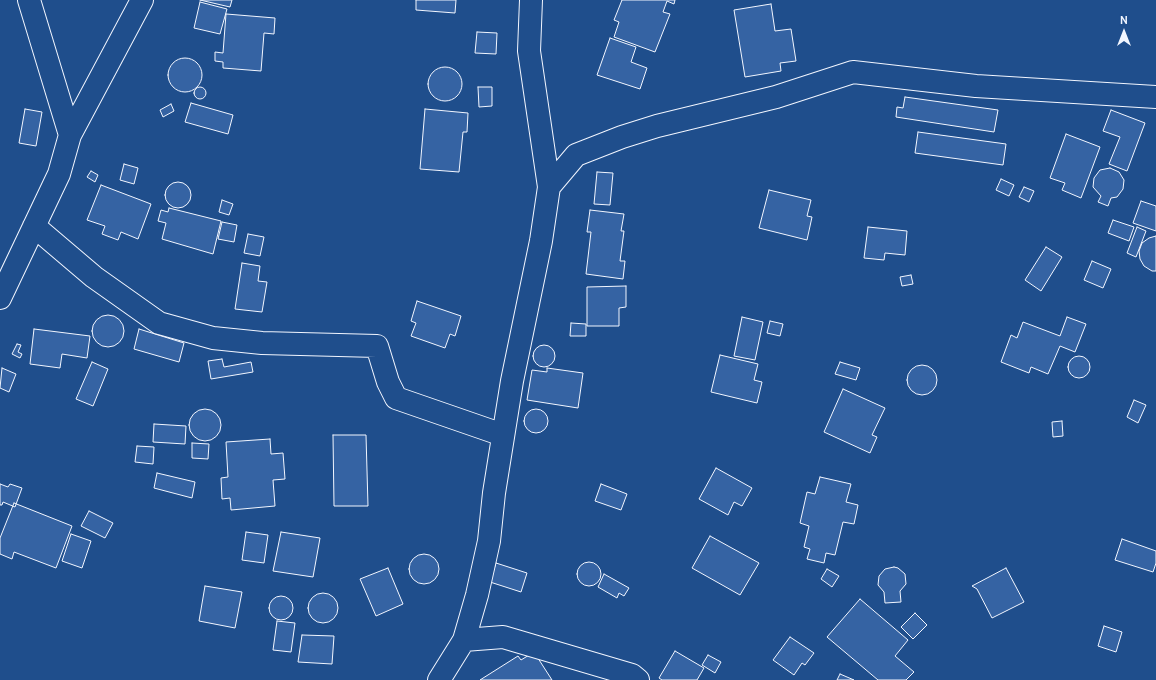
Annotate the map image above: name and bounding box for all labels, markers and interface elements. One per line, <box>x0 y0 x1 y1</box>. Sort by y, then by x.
north arrow <box>1104 12 1144 52</box>
text: N <box>1120 13 1128 27</box>

